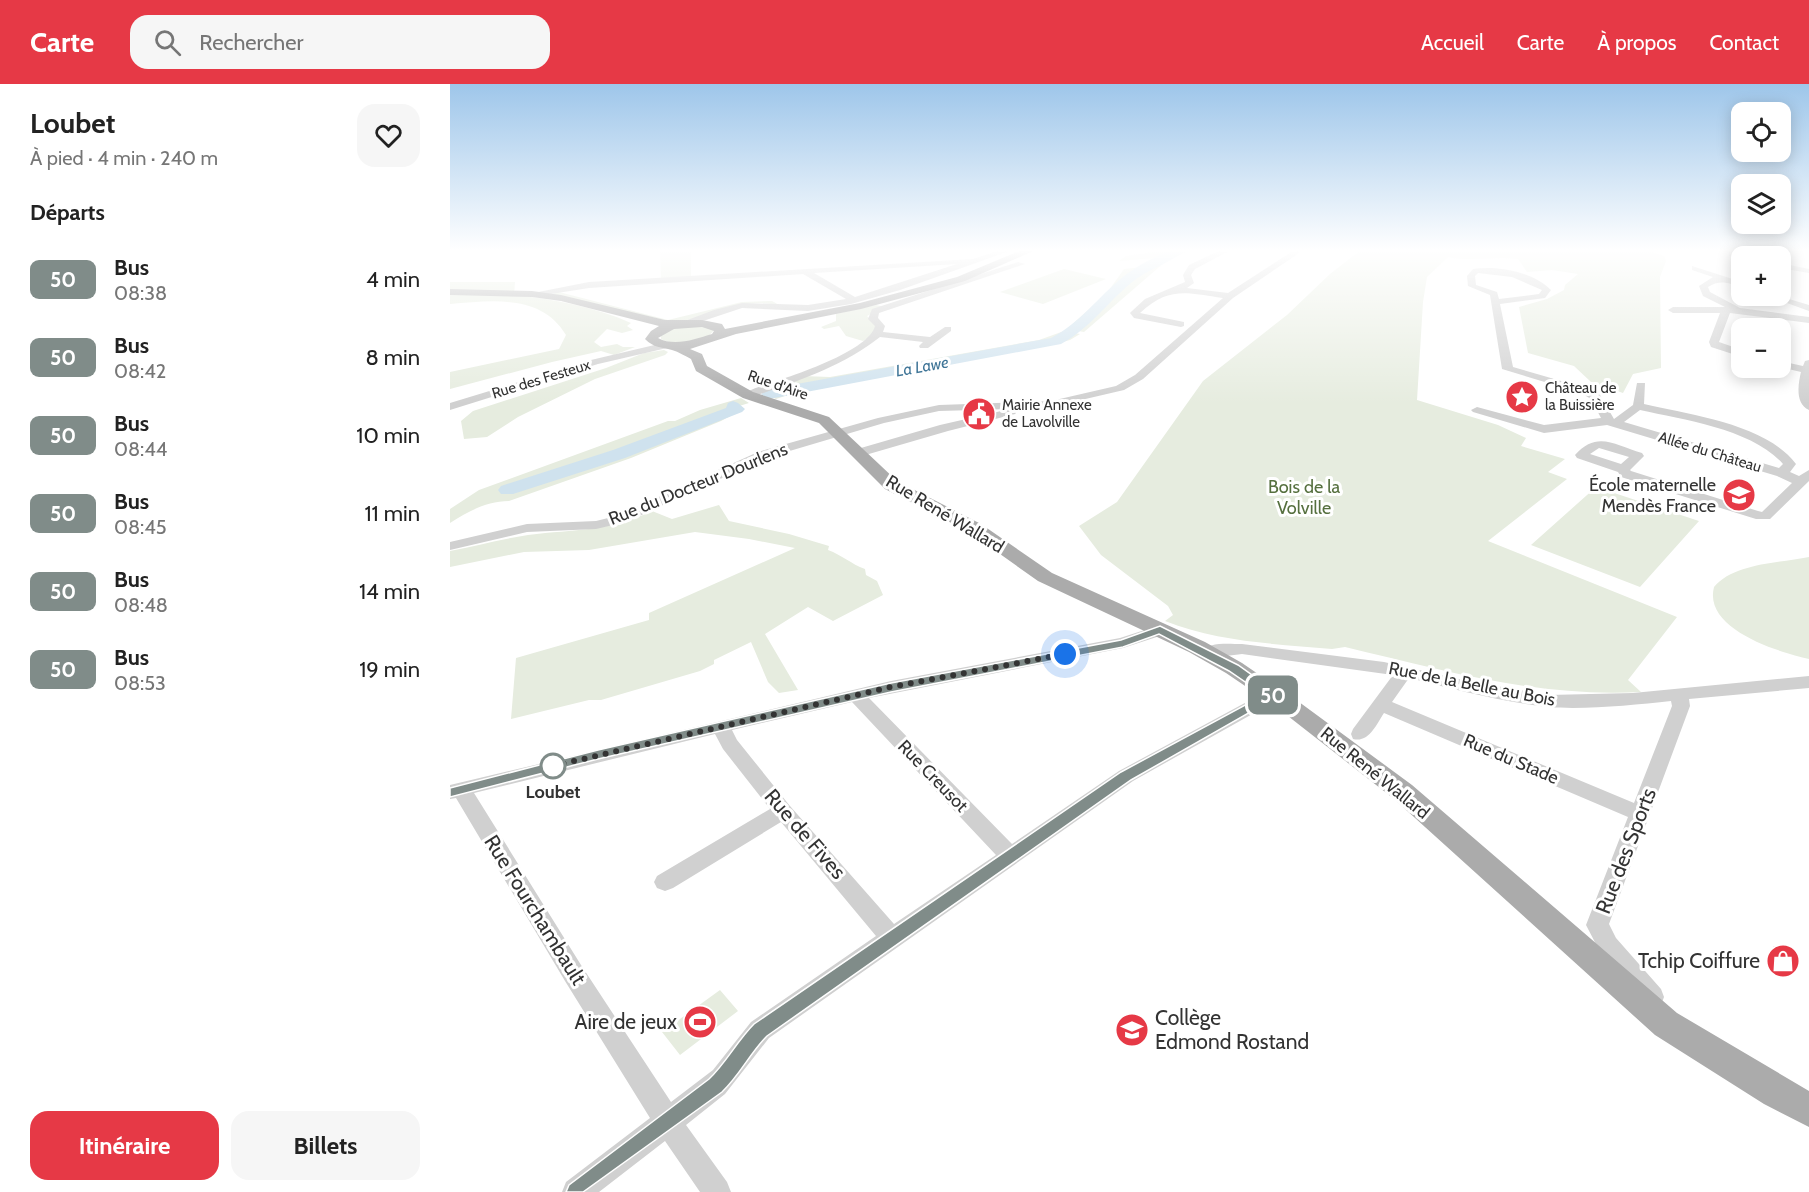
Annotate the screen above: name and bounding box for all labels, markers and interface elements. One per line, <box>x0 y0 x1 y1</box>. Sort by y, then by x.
search box <box>130 15 550 69</box>
text: Carte <box>30 25 94 59</box>
icon: search <box>151 26 184 59</box>
text: Rechercher <box>199 29 303 56</box>
text: Accueil <box>1421 30 1484 55</box>
text: Carte <box>1517 30 1564 55</box>
text: À propos <box>1597 30 1676 55</box>
text: Contact <box>1709 30 1779 55</box>
map controls <box>1731 102 1791 378</box>
button: locate <box>1731 102 1791 162</box>
button: heart <box>357 104 420 167</box>
text: Loubet <box>30 106 115 140</box>
text: À pied · 4 min · 240 m <box>30 146 218 170</box>
button: layers <box>1731 174 1791 234</box>
text: Départs <box>30 199 105 226</box>
button: + <box>1731 246 1791 306</box>
text: Bus <box>114 254 149 281</box>
text: 4 min <box>366 266 420 293</box>
text: 50 <box>50 267 76 292</box>
text: 08:38 <box>114 281 167 305</box>
button: − <box>1731 318 1791 378</box>
text: Bus <box>114 332 149 359</box>
text: 8 min <box>365 344 420 371</box>
text: 50 <box>50 345 76 370</box>
water label: La Lawe <box>894 353 950 380</box>
street label: Rue des Festeux <box>490 355 592 403</box>
text: 08:42 <box>114 359 166 383</box>
street label: Rue d'Aire <box>745 366 811 404</box>
place icon: Château de la Buissière <box>1504 379 1540 415</box>
place label: Château de la Buissière <box>1545 379 1617 414</box>
public building icon: Mairie Annexe de Lavolville <box>961 396 997 432</box>
place label: Mairie Annexe de Lavolville <box>1002 396 1092 431</box>
text: Bus <box>114 410 149 437</box>
text: 10 min <box>356 422 420 449</box>
text: 50 <box>50 423 76 448</box>
street label: Allée du Château <box>1656 428 1764 476</box>
text: 08:44 <box>114 437 167 461</box>
street label: Rue du Docteur Dourlens <box>605 438 791 530</box>
street label: Rue René Wallard <box>882 470 1008 558</box>
place label: École maternelle Mendès France <box>1589 474 1716 517</box>
park label: Bois de la Volville <box>1268 476 1340 519</box>
school or university icon: École maternelle Mendès France <box>1721 477 1757 513</box>
text: Bus <box>114 488 149 515</box>
text: 11 min <box>364 500 420 527</box>
text: 50 <box>50 501 76 526</box>
text: 08:45 <box>114 515 167 539</box>
text: Bus <box>114 566 149 593</box>
text: 14 min <box>359 578 420 605</box>
text: 50 <box>50 579 76 604</box>
text: 08:48 <box>114 593 168 617</box>
your location <box>1050 639 1080 669</box>
text: Bus <box>114 644 149 671</box>
text: 19 min <box>359 656 420 683</box>
text: 50 <box>50 657 76 682</box>
street label: Rue de la Belle au Bois <box>1387 657 1557 711</box>
text: 08:53 <box>114 671 166 695</box>
line badge: 50 <box>1246 676 1300 714</box>
text: 50 <box>1260 683 1286 708</box>
street label: Rue René Wallard <box>1316 722 1434 824</box>
street label: Rue du Stade <box>1460 729 1562 789</box>
street label: Rue Creusot <box>893 735 973 817</box>
marker: Loubet <box>540 753 566 779</box>
place label: Loubet <box>526 781 580 803</box>
street label: Rue de Fives <box>760 784 851 884</box>
street label: Rue des Sports <box>1590 784 1661 917</box>
street label: Rue Fourchambault <box>479 830 592 989</box>
shop icon: Tchip Coiffure <box>1765 943 1801 979</box>
place label: Tchip Coiffure <box>1638 948 1760 973</box>
sports icon: Aire de jeux <box>682 1004 718 1040</box>
place label: Collège Edmond Rostand <box>1155 1005 1309 1054</box>
place label: Aire de jeux <box>574 1009 677 1035</box>
school or university icon: Collège Edmond Rostand <box>1114 1012 1150 1048</box>
button: Itinéraire <box>30 1111 219 1180</box>
button: Billets <box>231 1111 420 1180</box>

